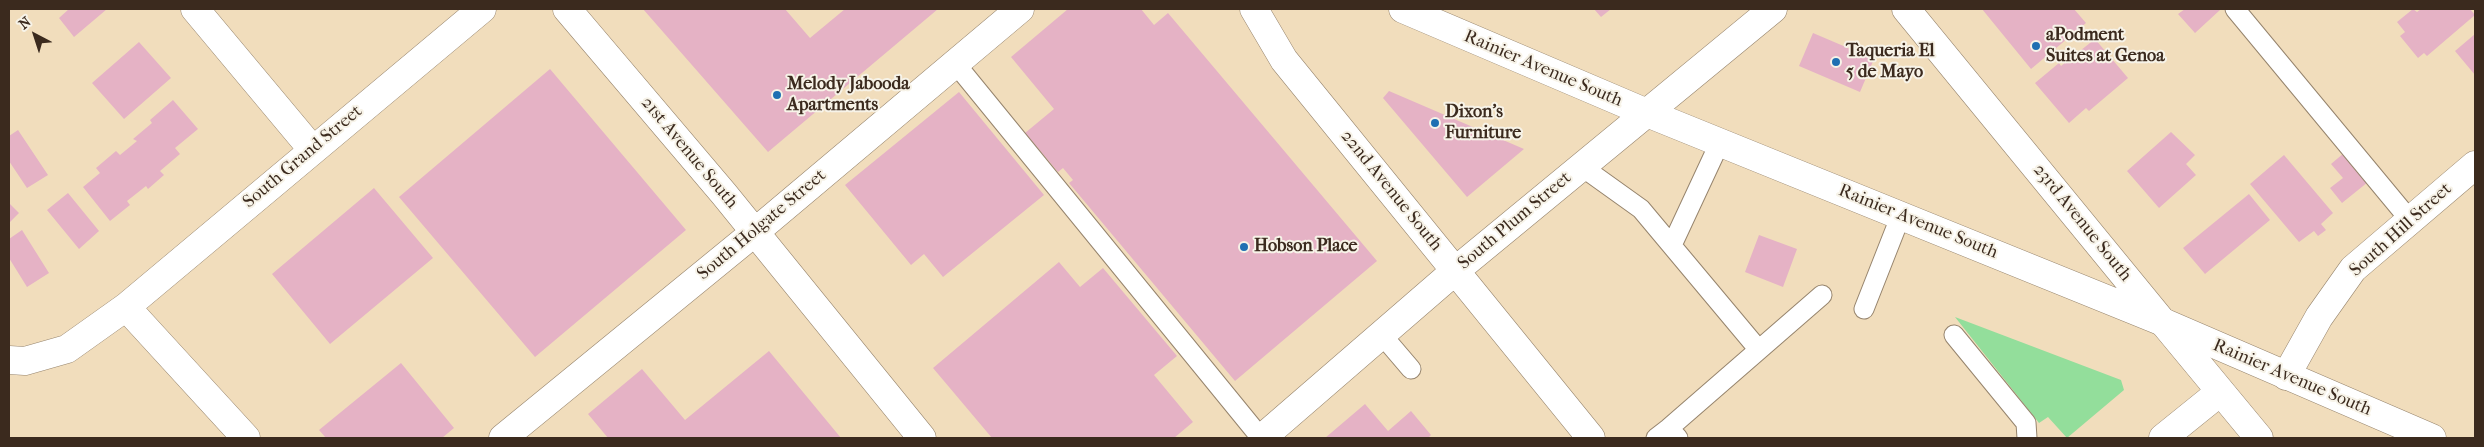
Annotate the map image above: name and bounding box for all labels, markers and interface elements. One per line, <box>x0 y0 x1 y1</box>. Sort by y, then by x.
north arrow <box>10 10 60 60</box>
text: N <box>16 13 35 33</box>
place label: aPodment Suites at Genoa <box>2046 25 2165 68</box>
street label: Rainier Avenue South <box>1461 26 1625 112</box>
marker: aPodment Suites at Genoa <box>2030 40 2042 52</box>
place label: Taqueria El 5 de Mayo <box>1846 41 1934 84</box>
marker: Taqueria El 5 de Mayo <box>1830 56 1842 68</box>
place label: Melody Jabooda Apartments <box>787 74 910 116</box>
marker: Melody Jabooda Apartments <box>771 89 783 101</box>
street label: 21st Avenue South <box>636 93 742 213</box>
street label: South Grand Street <box>239 101 367 213</box>
place label: Dixon's Furniture <box>1445 102 1521 144</box>
marker: Dixon's Furniture <box>1429 117 1441 129</box>
street label: 22nd Avenue South <box>1336 126 1446 256</box>
street label: 23rd Avenue South <box>2028 160 2136 286</box>
street label: South Holgate Street <box>693 165 831 285</box>
street label: South Plum Street <box>1454 167 1576 275</box>
street label: South Hill Street <box>2346 179 2456 281</box>
street label: Rainier Avenue South <box>1835 180 2001 264</box>
place label: Hobson Place <box>1254 236 1357 258</box>
marker: Hobson Place <box>1238 241 1250 253</box>
street label: Rainier Avenue South <box>2210 335 2374 421</box>

